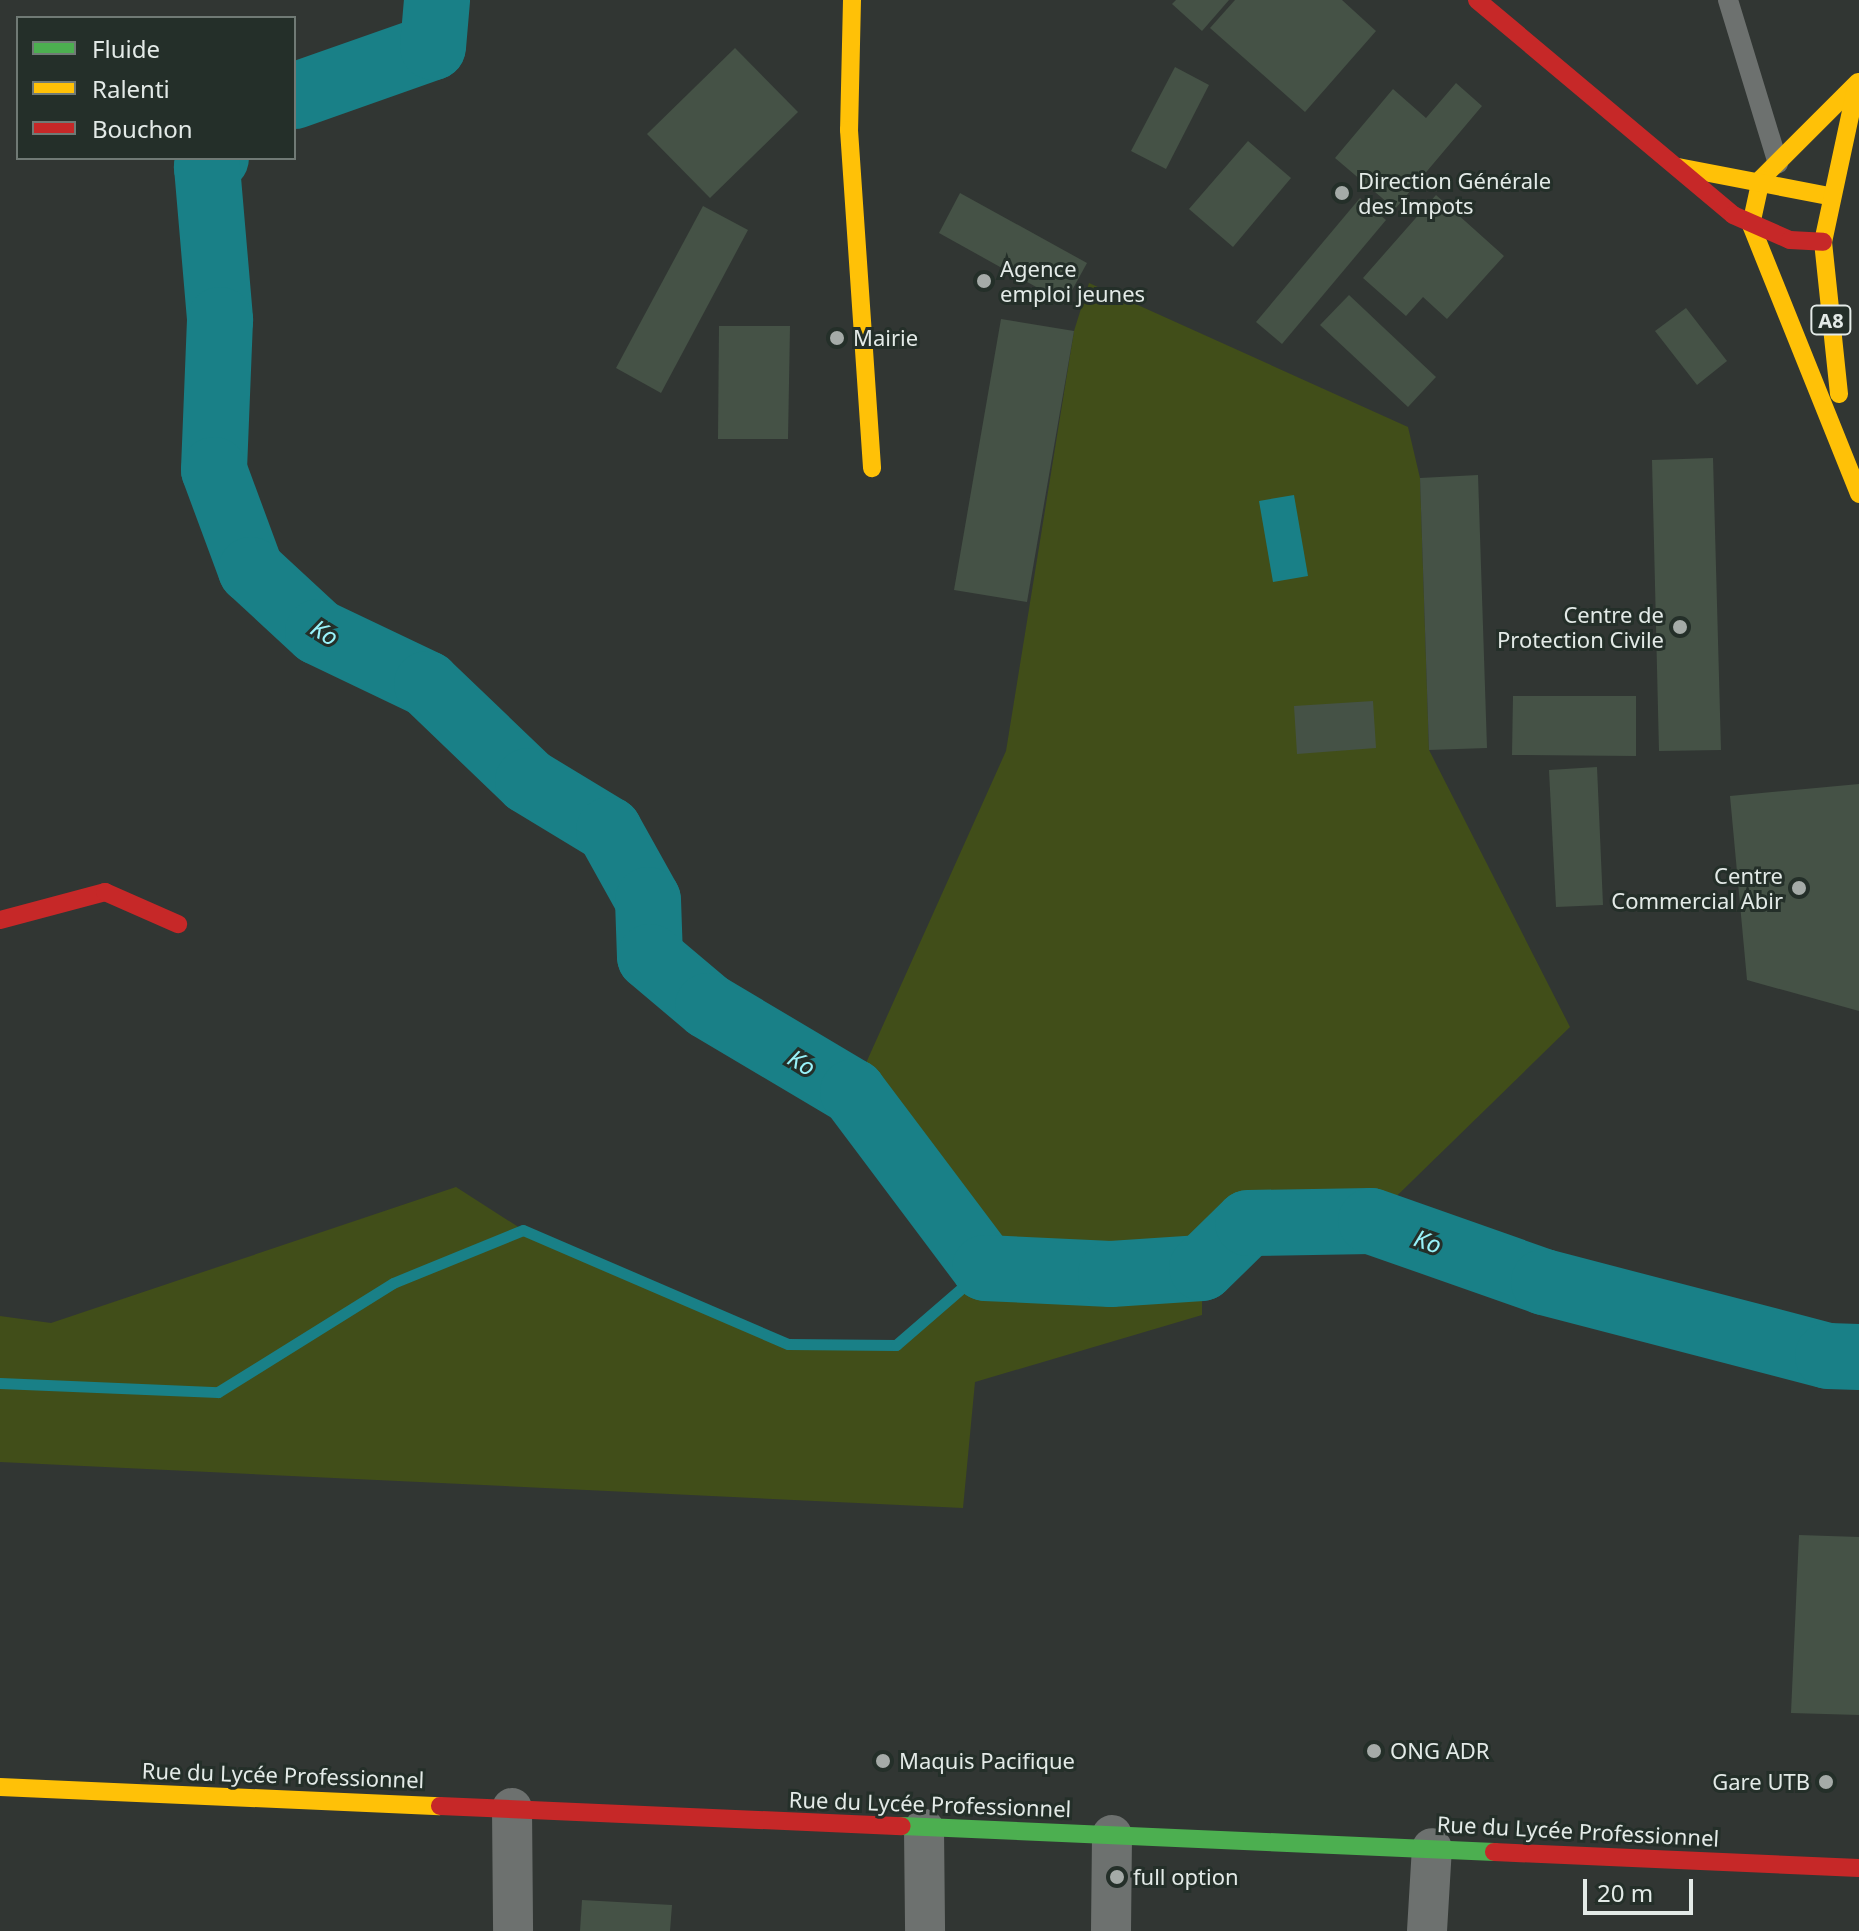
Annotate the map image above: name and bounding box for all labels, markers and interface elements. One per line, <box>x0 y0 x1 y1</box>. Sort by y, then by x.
legend <box>16 16 296 160</box>
text: Fluide <box>92 32 160 65</box>
text: Ralenti <box>92 72 170 105</box>
text: Bouchon <box>92 112 193 145</box>
place label: Direction Générale des Impots <box>1358 167 1551 218</box>
marker: Direction Générale des Impots <box>1333 184 1351 202</box>
place label: Agence emploi jeunes <box>1000 255 1145 306</box>
marker: Agence emploi jeunes <box>975 272 993 290</box>
road number: A8 <box>1809 304 1853 336</box>
place label: Mairie <box>853 325 918 351</box>
marker: Mairie <box>828 329 846 347</box>
place label: Centre de Protection Civile <box>1497 601 1664 652</box>
water label: Ko <box>306 613 344 651</box>
marker: Centre de Protection Civile <box>1671 618 1689 636</box>
place label: Centre Commercial Abir <box>1611 862 1783 914</box>
marker: Centre Commercial Abir <box>1790 879 1808 897</box>
water label: Ko <box>783 1043 821 1081</box>
water label: Ko <box>1411 1223 1445 1259</box>
place label: ONG ADR <box>1390 1738 1489 1764</box>
marker: ONG ADR <box>1365 1742 1383 1760</box>
place label: Maquis Pacifique <box>899 1748 1075 1774</box>
marker: Maquis Pacifique <box>874 1752 892 1770</box>
street label: Rue du Lycée Professionnel <box>141 1757 425 1793</box>
place label: Gare UTB <box>1712 1769 1810 1795</box>
marker: Gare UTB <box>1817 1773 1835 1791</box>
street label: Rue du Lycée Professionnel <box>788 1786 1072 1822</box>
street label: Rue du Lycée Professionnel <box>1436 1810 1720 1852</box>
scale bar <box>1587 1863 1697 1913</box>
place label: full option <box>1133 1864 1239 1890</box>
marker: full option <box>1108 1868 1126 1886</box>
text: 20 m <box>1597 1876 1653 1909</box>

